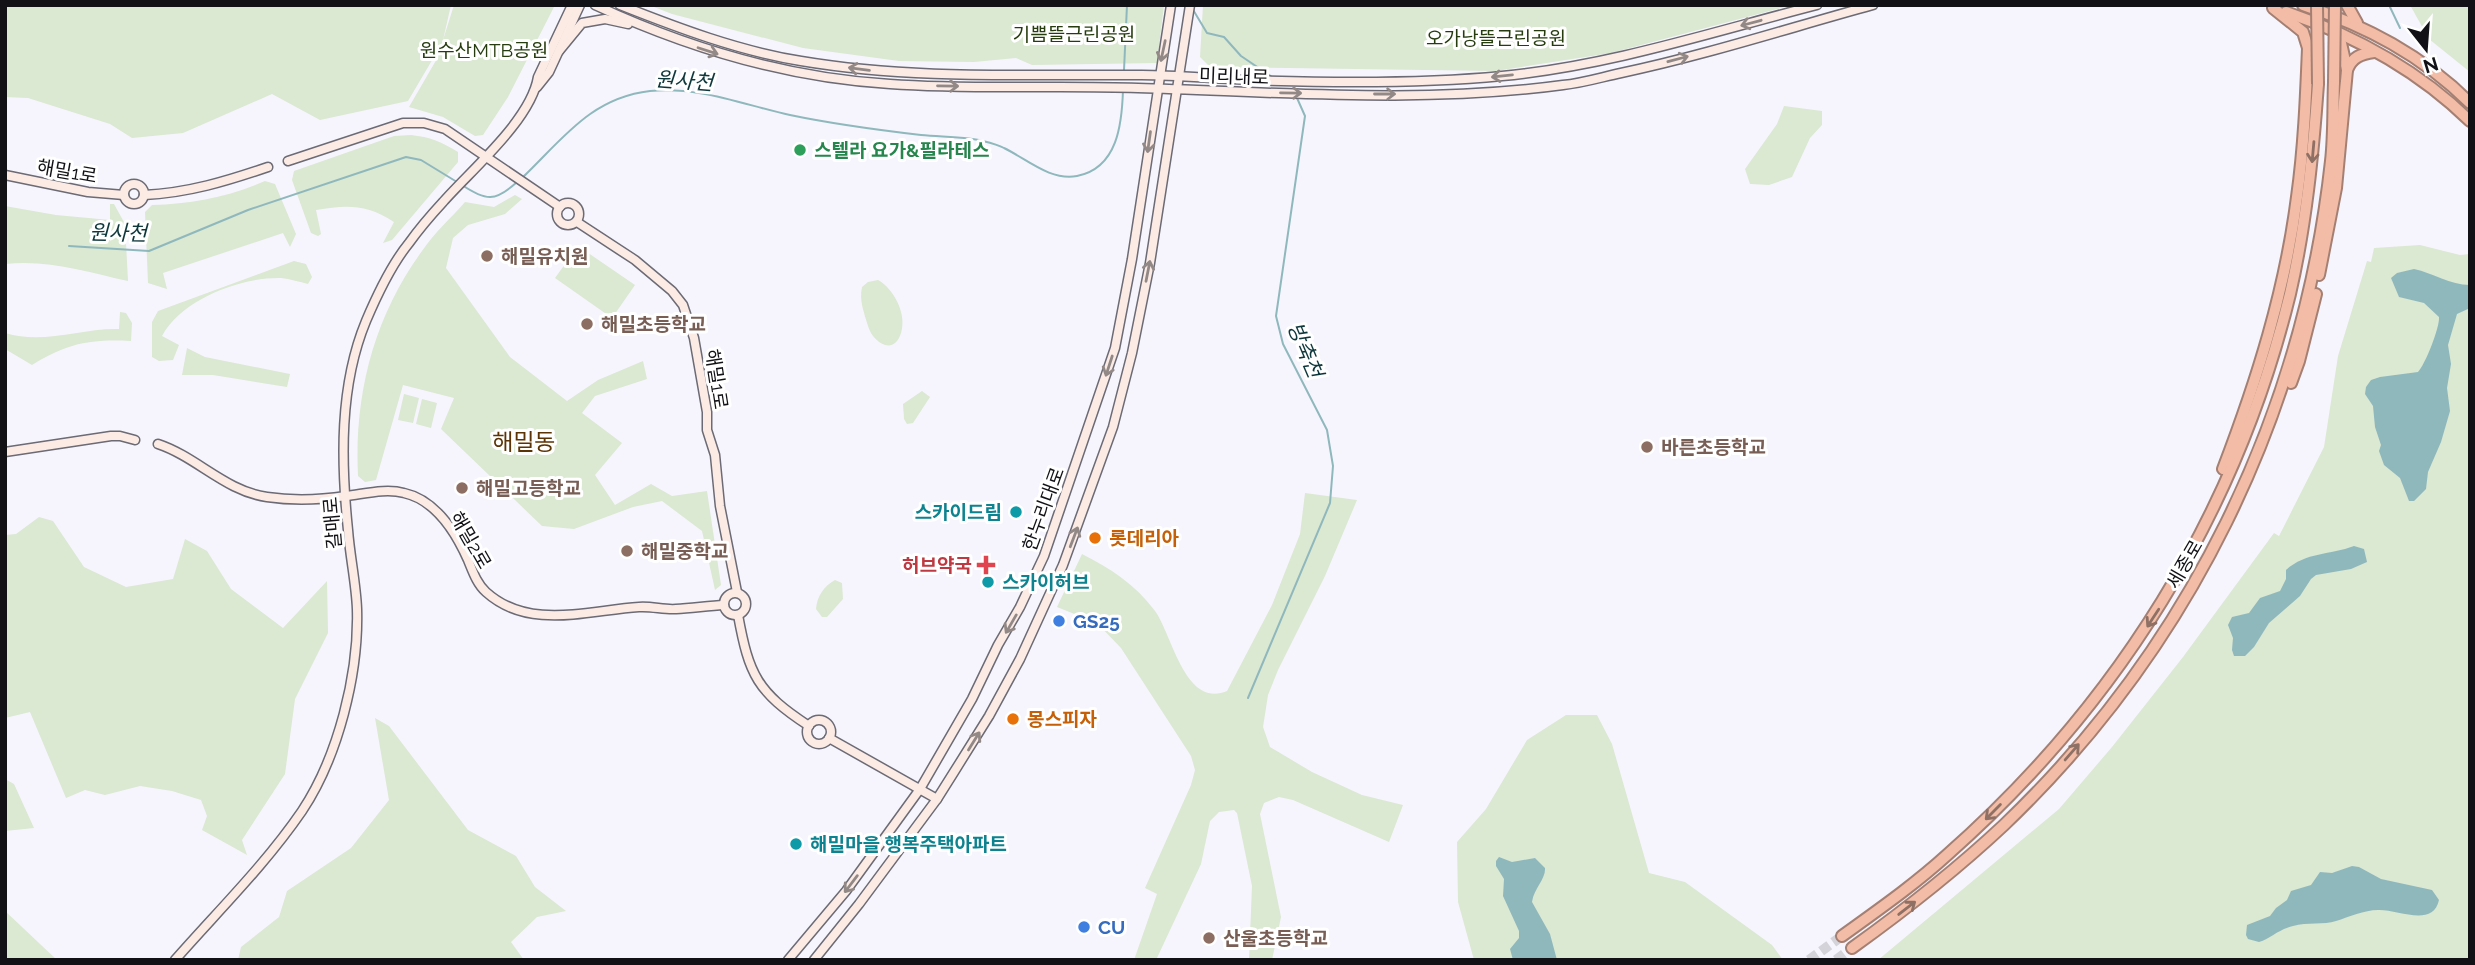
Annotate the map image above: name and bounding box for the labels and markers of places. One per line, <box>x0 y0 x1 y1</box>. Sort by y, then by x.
place label: 스텔라 요가&필라테스 <box>814 139 989 161</box>
marker: 스텔라 요가&필라테스 <box>792 142 808 158</box>
place label: 해밀유치원 <box>501 245 588 267</box>
marker: 해밀유치원 <box>479 248 495 264</box>
place label: 해밀초등학교 <box>601 313 706 335</box>
marker: 해밀초등학교 <box>579 316 595 332</box>
place label: 바른초등학교 <box>1661 436 1766 458</box>
marker: 바른초등학교 <box>1639 439 1655 455</box>
place label: 해밀고등학교 <box>476 477 581 499</box>
marker: 해밀고등학교 <box>454 480 470 496</box>
place label: 스카이드림 <box>915 501 1002 523</box>
marker: 스카이드림 <box>1008 504 1024 520</box>
place label: 롯데리아 <box>1109 527 1179 549</box>
marker: 롯데리아 <box>1087 530 1103 546</box>
place label: 해밀중학교 <box>641 540 728 562</box>
marker: 해밀중학교 <box>619 543 635 559</box>
place label: 허브약국 <box>902 554 972 576</box>
marker: 허브약국 <box>978 557 994 573</box>
place label: 스카이허브 <box>1002 571 1089 593</box>
marker: 스카이허브 <box>980 574 996 590</box>
place label: GS25 <box>1073 610 1120 632</box>
marker: GS25 <box>1051 613 1067 629</box>
place label: 몽스피자 <box>1027 708 1097 730</box>
marker: 몽스피자 <box>1005 711 1021 727</box>
place label: 해밀마을 행복주택아파트 <box>810 833 1007 855</box>
marker: 해밀마을 행복주택아파트 <box>788 836 804 852</box>
place label: CU <box>1098 916 1125 938</box>
marker: CU <box>1076 919 1092 935</box>
place label: 산울초등학교 <box>1223 927 1328 949</box>
marker: 산울초등학교 <box>1201 930 1217 946</box>

